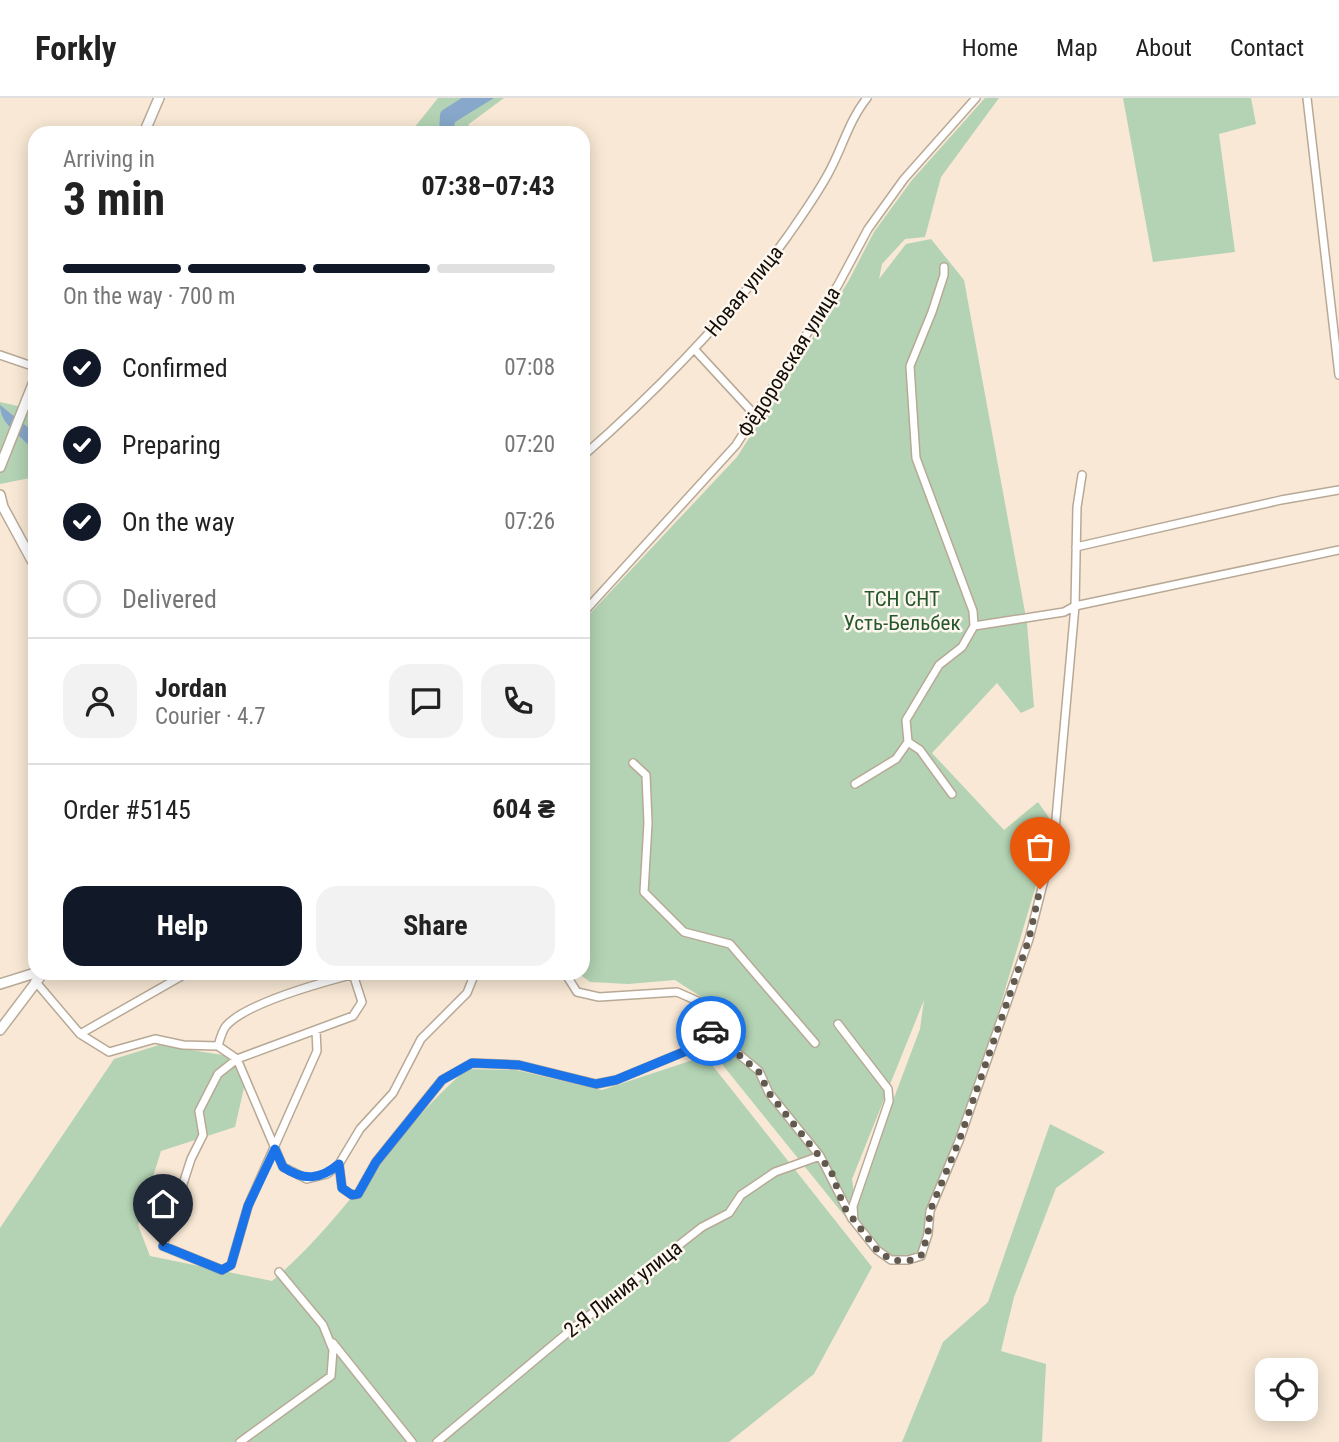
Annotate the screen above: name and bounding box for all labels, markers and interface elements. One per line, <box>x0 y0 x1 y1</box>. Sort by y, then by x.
text: Forkly <box>35 29 117 68</box>
text: Home <box>962 34 1018 62</box>
text: Map <box>1056 34 1098 62</box>
text: About <box>1136 34 1192 62</box>
text: Contact <box>1230 34 1304 62</box>
text: Arriving in <box>63 146 155 173</box>
text: 07:38–07:43 <box>421 171 555 201</box>
text: 3 min <box>63 172 165 226</box>
street label: Новая улица <box>700 241 788 341</box>
street label: Фёдоровская улица <box>733 282 845 442</box>
text: On the way · 700 m <box>63 283 235 310</box>
icon: check <box>63 349 101 387</box>
text: Confirmed <box>122 353 228 383</box>
text: 07:08 <box>504 354 555 381</box>
icon: check <box>63 426 101 464</box>
text: Preparing <box>122 430 221 460</box>
text: 07:20 <box>504 431 555 458</box>
icon: check <box>63 503 101 541</box>
text: On the way <box>122 507 235 537</box>
text: 07:26 <box>504 508 555 535</box>
text: Delivered <box>122 584 217 614</box>
park label: ТСН СНТ Усть-Бельбек <box>844 587 960 635</box>
button: person <box>63 664 137 738</box>
button: chat <box>389 664 463 738</box>
button: phone <box>481 664 555 738</box>
text: Jordan <box>155 673 227 703</box>
text: Courier · 4.7 <box>155 703 266 730</box>
text: 604 ₴ <box>492 794 555 824</box>
text: Order #5145 <box>63 795 191 825</box>
pin <box>1010 817 1070 889</box>
icon: bag <box>1021 828 1059 866</box>
button: Help <box>63 886 302 966</box>
button: Share <box>316 886 555 966</box>
courier <box>676 996 746 1066</box>
icon: car <box>692 1012 730 1050</box>
pin <box>133 1174 193 1246</box>
icon: home <box>144 1185 182 1223</box>
street label: 2-Я Линия улица <box>559 1236 687 1342</box>
map controls <box>1255 1358 1318 1421</box>
button: locate <box>1255 1358 1318 1421</box>

